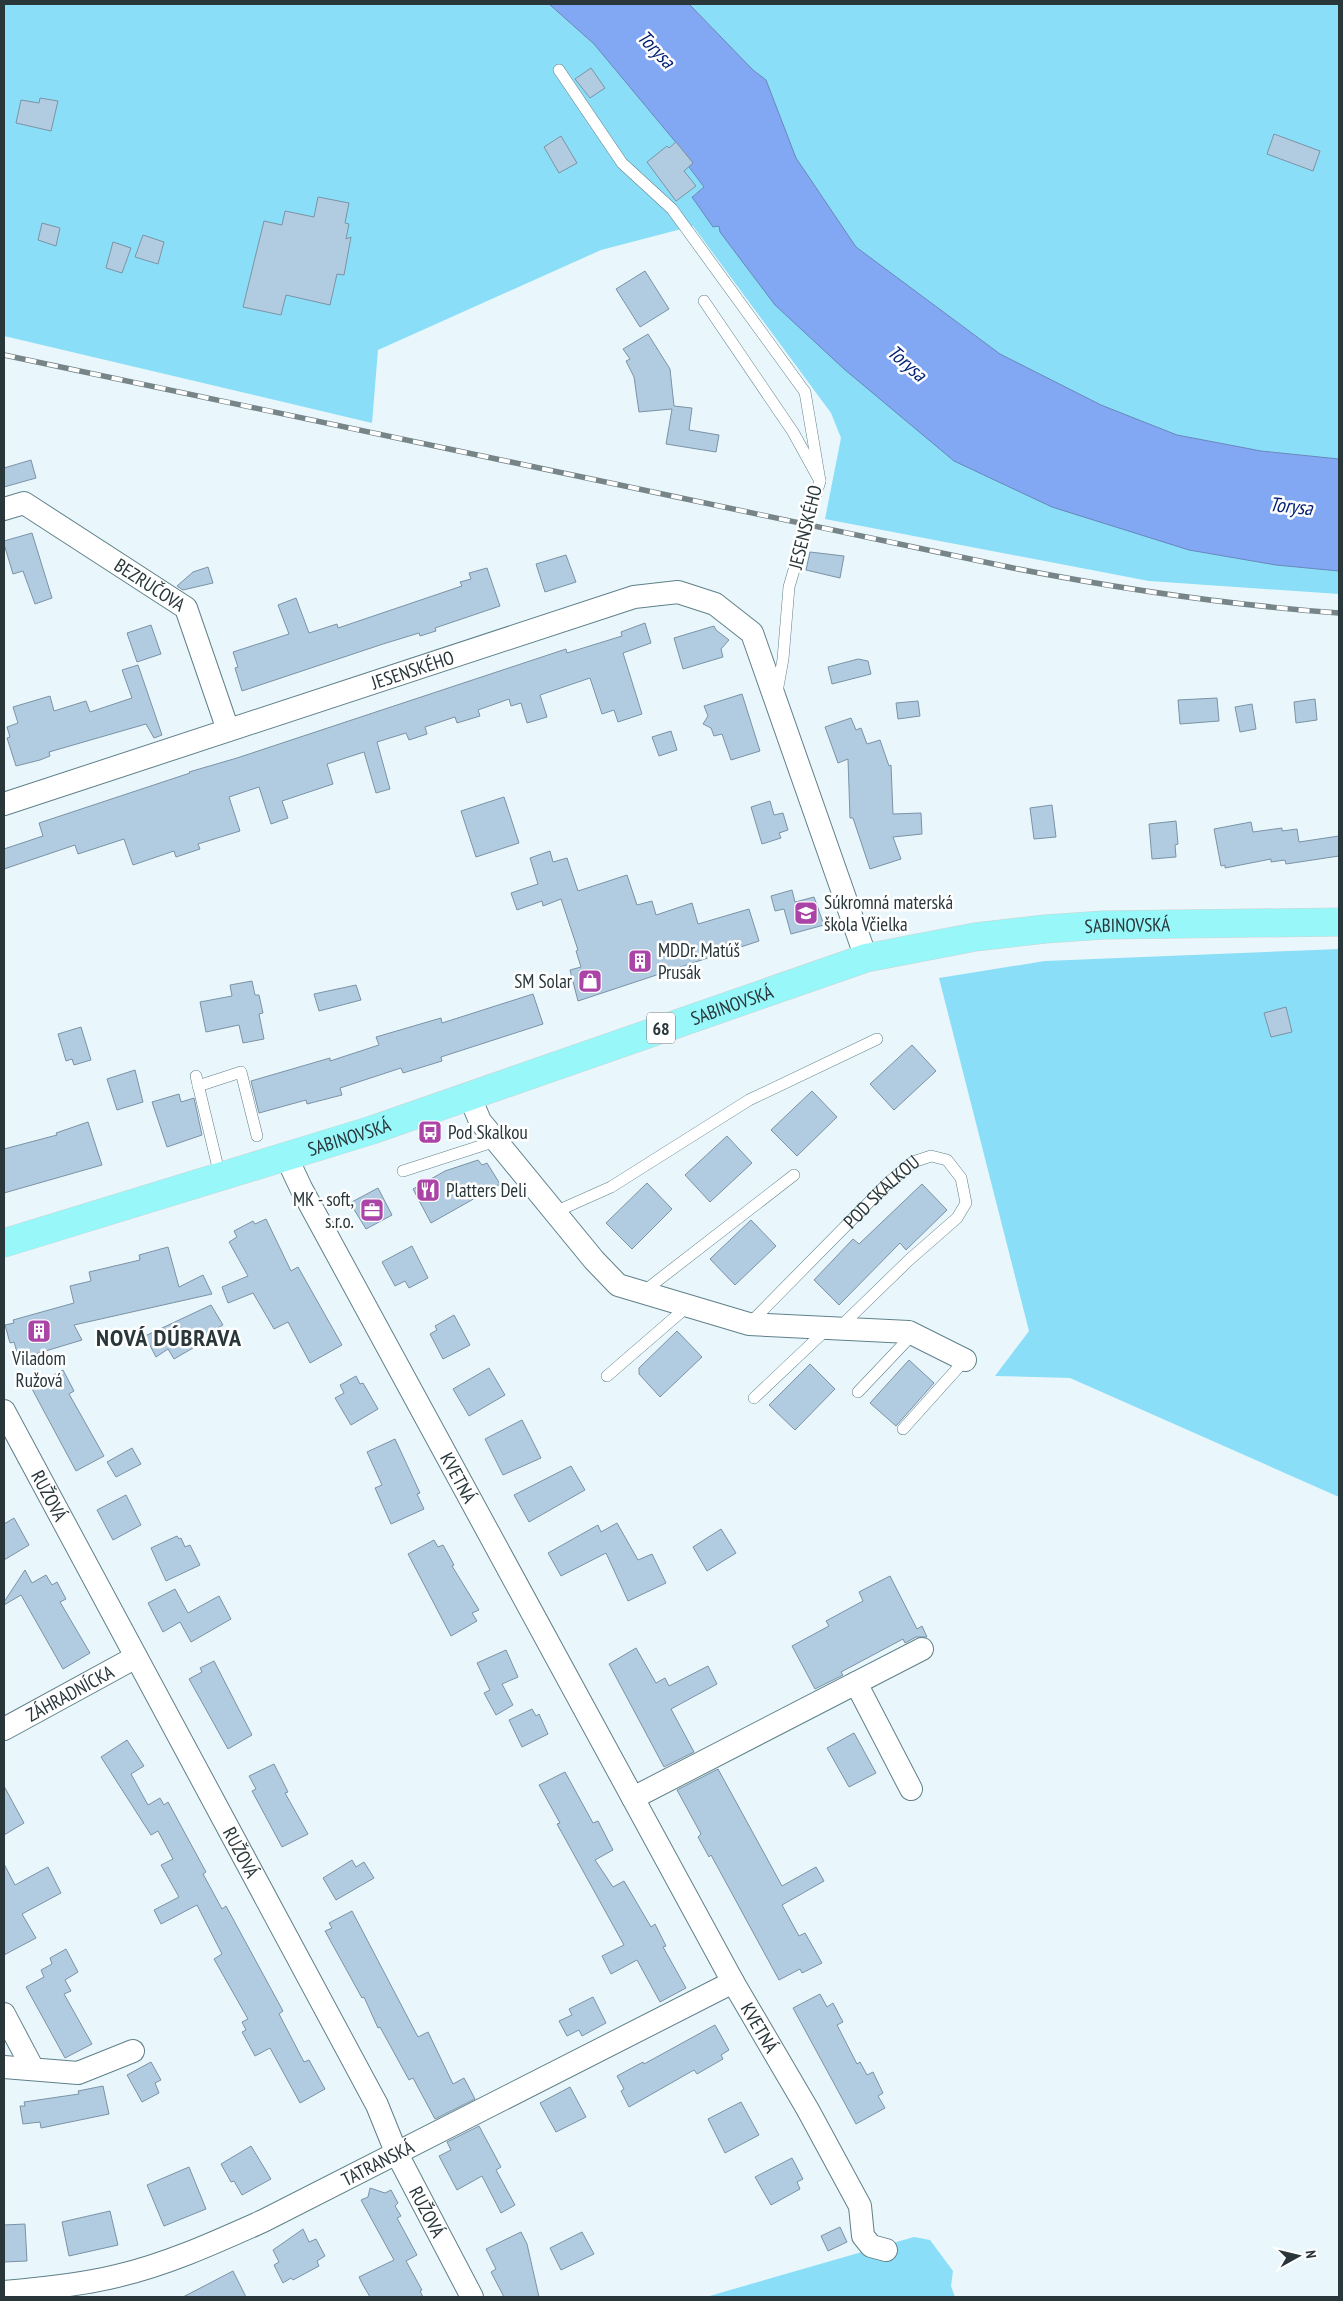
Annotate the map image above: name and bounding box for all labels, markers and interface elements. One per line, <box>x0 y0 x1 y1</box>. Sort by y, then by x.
water label: Torysa <box>632 24 681 74</box>
water label: Torysa <box>882 339 933 388</box>
street label: JESENSKÉHO <box>783 483 827 572</box>
water label: Torysa <box>1268 491 1315 521</box>
street label: BEZRUČOVA <box>110 553 190 616</box>
street label: JESENSKÉHO <box>367 645 457 695</box>
place label: Súkromná materská škola Včielka <box>824 890 953 936</box>
school or university icon: Súkromná materská škola Včielka <box>793 900 819 926</box>
street label: SABINOVSKÁ <box>1084 912 1170 938</box>
place label: MDDr. Matúš Prusák <box>658 938 740 984</box>
building icon: MDDr. Matúš Prusák <box>627 948 653 974</box>
shop icon: SM Solar <box>577 968 603 994</box>
place label: SM Solar <box>514 969 573 993</box>
street label: SABINOVSKÁ <box>687 979 776 1030</box>
road number: 68 <box>647 1012 675 1044</box>
street label: SABINOVSKÁ <box>305 1112 394 1161</box>
bus stop icon: Pod Skalkou <box>417 1119 443 1145</box>
place label: Pod Skalkou <box>448 1120 528 1144</box>
street label: POD SKALKOU <box>838 1150 924 1233</box>
restaurant icon: Platters Deli <box>415 1177 441 1203</box>
place label: Platters Deli <box>446 1178 527 1202</box>
place label: MK - soft, s.r.o. <box>293 1187 354 1233</box>
office icon: MK - soft, s.r.o. <box>359 1197 385 1223</box>
building icon: Viladom Ružová <box>26 1318 52 1344</box>
district label: NOVÁ DÚBRAVA <box>96 1322 242 1353</box>
place label: Viladom Ružová <box>11 1346 66 1392</box>
street label: KVETNÁ <box>435 1448 482 1507</box>
street label: RUŽOVÁ <box>26 1466 73 1525</box>
street label: ZÁHRADNÍCKA <box>22 1660 118 1727</box>
street label: RUŽOVÁ <box>218 1823 265 1882</box>
street label: KVETNÁ <box>736 1998 784 2057</box>
street label: TATRANSKÁ <box>337 2134 418 2191</box>
street label: RUŽOVÁ <box>404 2182 450 2241</box>
north arrow <box>1273 2231 1323 2281</box>
text: N <box>1301 2249 1320 2259</box>

